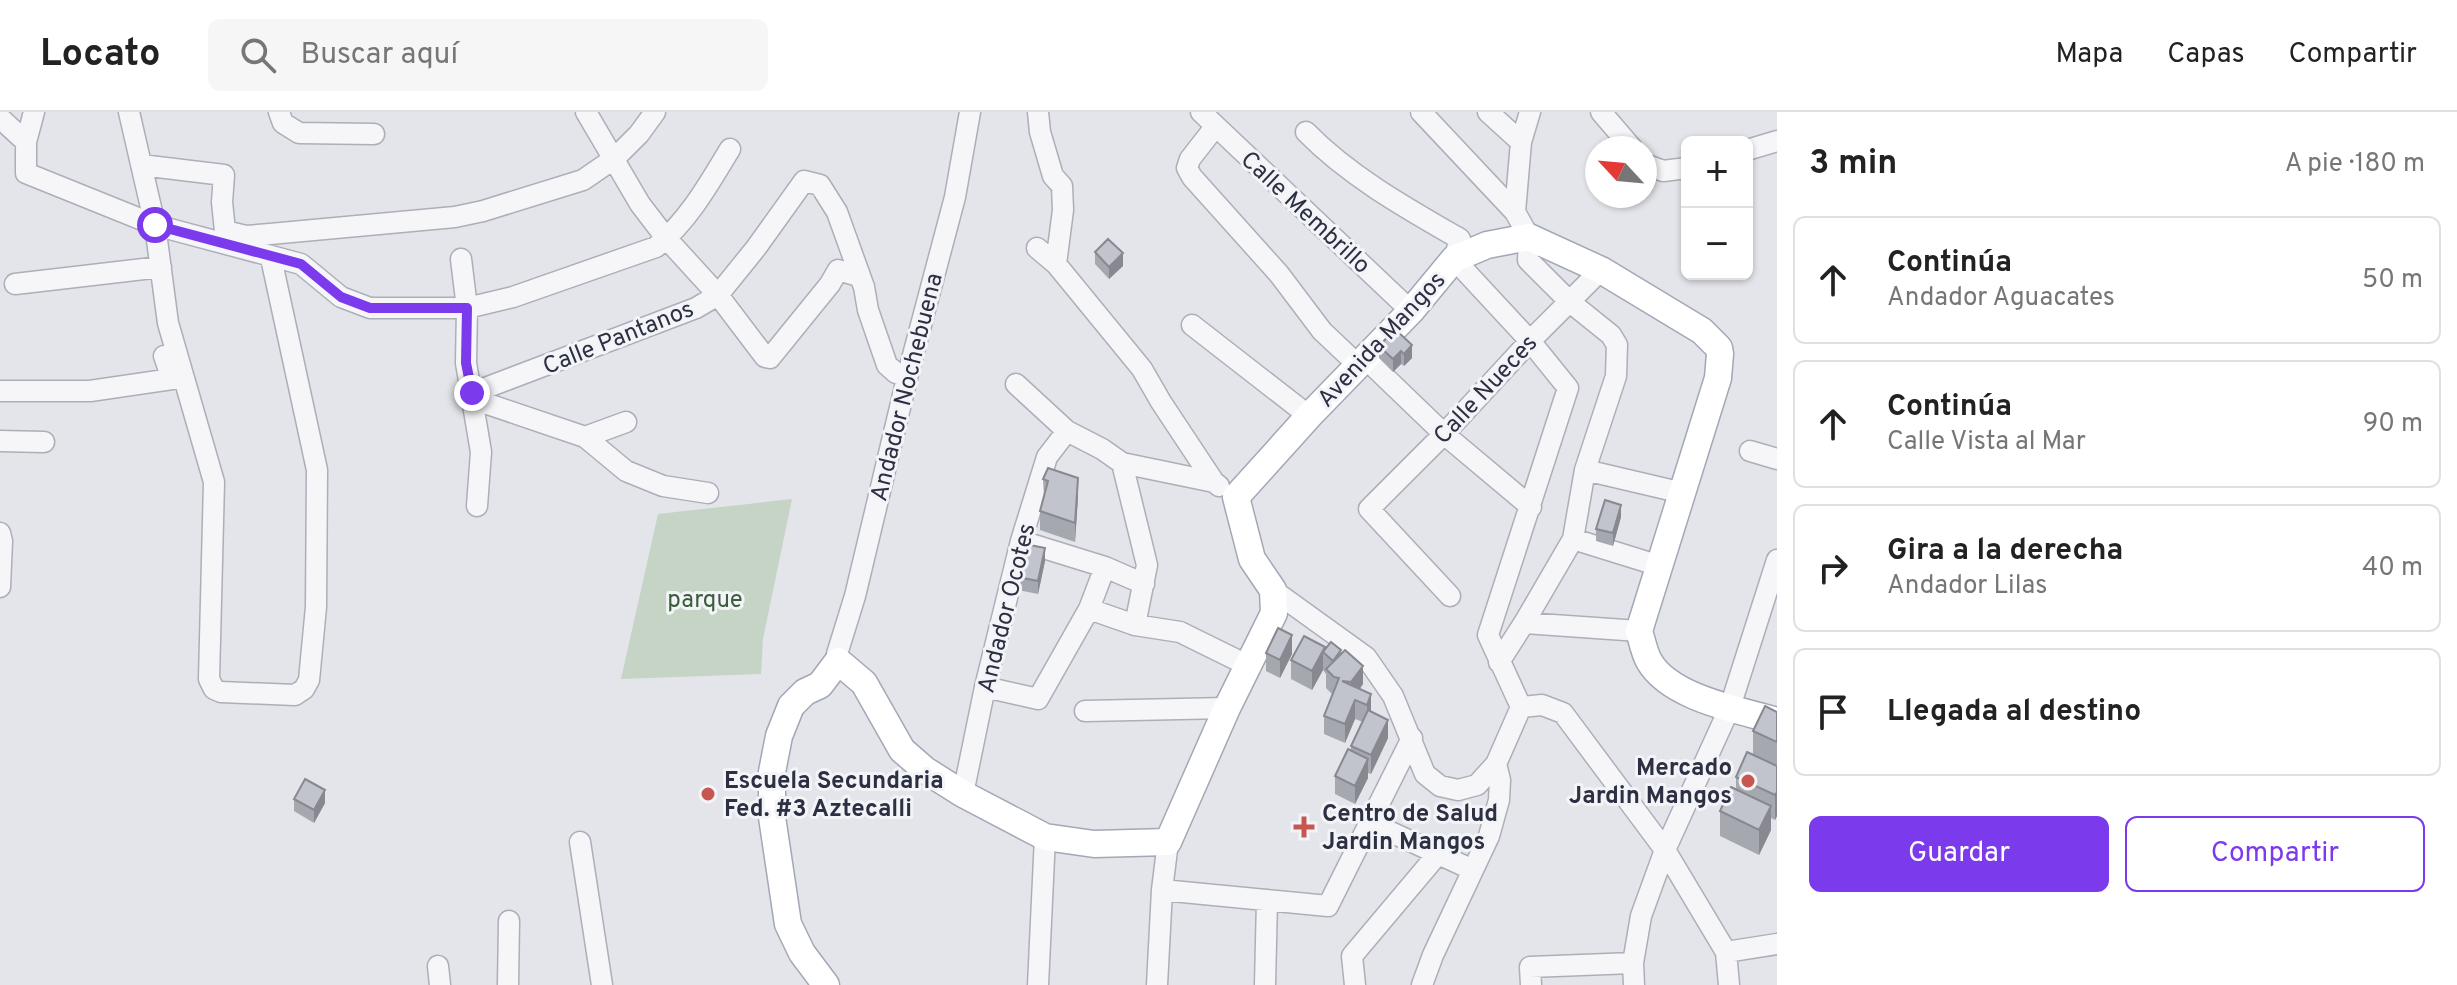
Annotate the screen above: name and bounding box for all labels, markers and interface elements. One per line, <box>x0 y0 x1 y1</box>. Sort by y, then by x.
search box <box>208 19 768 91</box>
text: Locato <box>40 31 160 80</box>
icon: search <box>236 33 280 77</box>
text: Buscar aquí <box>300 37 458 74</box>
text: Mapa <box>2056 37 2123 73</box>
text: Capas <box>2167 37 2245 73</box>
text: Compartir <box>2289 37 2417 73</box>
north arrow <box>1585 136 1657 208</box>
map controls <box>1681 136 1753 280</box>
button: + <box>1681 136 1753 208</box>
text: 3 min <box>1809 143 1897 186</box>
street label: Calle Membrillo <box>1233 146 1376 281</box>
text: A pie · 180 m <box>2285 148 2425 181</box>
route start <box>137 207 173 243</box>
button: − <box>1681 208 1753 280</box>
text: Continúa <box>1887 245 2012 282</box>
icon: ahead <box>1811 258 1855 302</box>
text: 50 m <box>2362 264 2423 297</box>
street label: Avenida Mangos <box>1312 266 1453 415</box>
street label: Andador Nochebuena <box>865 270 951 505</box>
text: Andador Aguacates <box>1887 282 2115 315</box>
street label: Calle Pantanos <box>539 295 699 383</box>
street label: Calle Nueces <box>1428 329 1545 451</box>
route end <box>454 375 490 411</box>
text: Continúa <box>1887 389 2012 426</box>
icon: ahead <box>1811 402 1855 446</box>
text: 90 m <box>2363 408 2423 441</box>
text: Calle Vista al Mar <box>1887 426 2086 459</box>
street label: Andador Ocotes <box>972 521 1044 696</box>
text: Gira a la derecha <box>1887 533 2123 570</box>
icon: right <box>1811 546 1855 590</box>
text: 40 m <box>2362 552 2423 585</box>
text: Andador Lilas <box>1887 570 2047 603</box>
park label: parque <box>667 586 743 616</box>
icon: arrive <box>1811 690 1855 734</box>
text: Llegada al destino <box>1887 694 2141 731</box>
place label: Mercado Jardin Mangos <box>1569 754 1732 812</box>
place label: Escuela Secundaria Fed. #3 Aztecalli <box>724 767 944 825</box>
marker: Mercado Jardin Mangos <box>1739 772 1757 790</box>
marker: Escuela Secundaria Fed. #3 Aztecalli <box>699 785 717 803</box>
place label: Centro de Salud Jardin Mangos <box>1322 800 1498 858</box>
marker: Centro de Salud Jardin Mangos <box>1293 816 1315 838</box>
button: Guardar <box>1809 816 2109 892</box>
button: Compartir <box>2125 816 2425 892</box>

